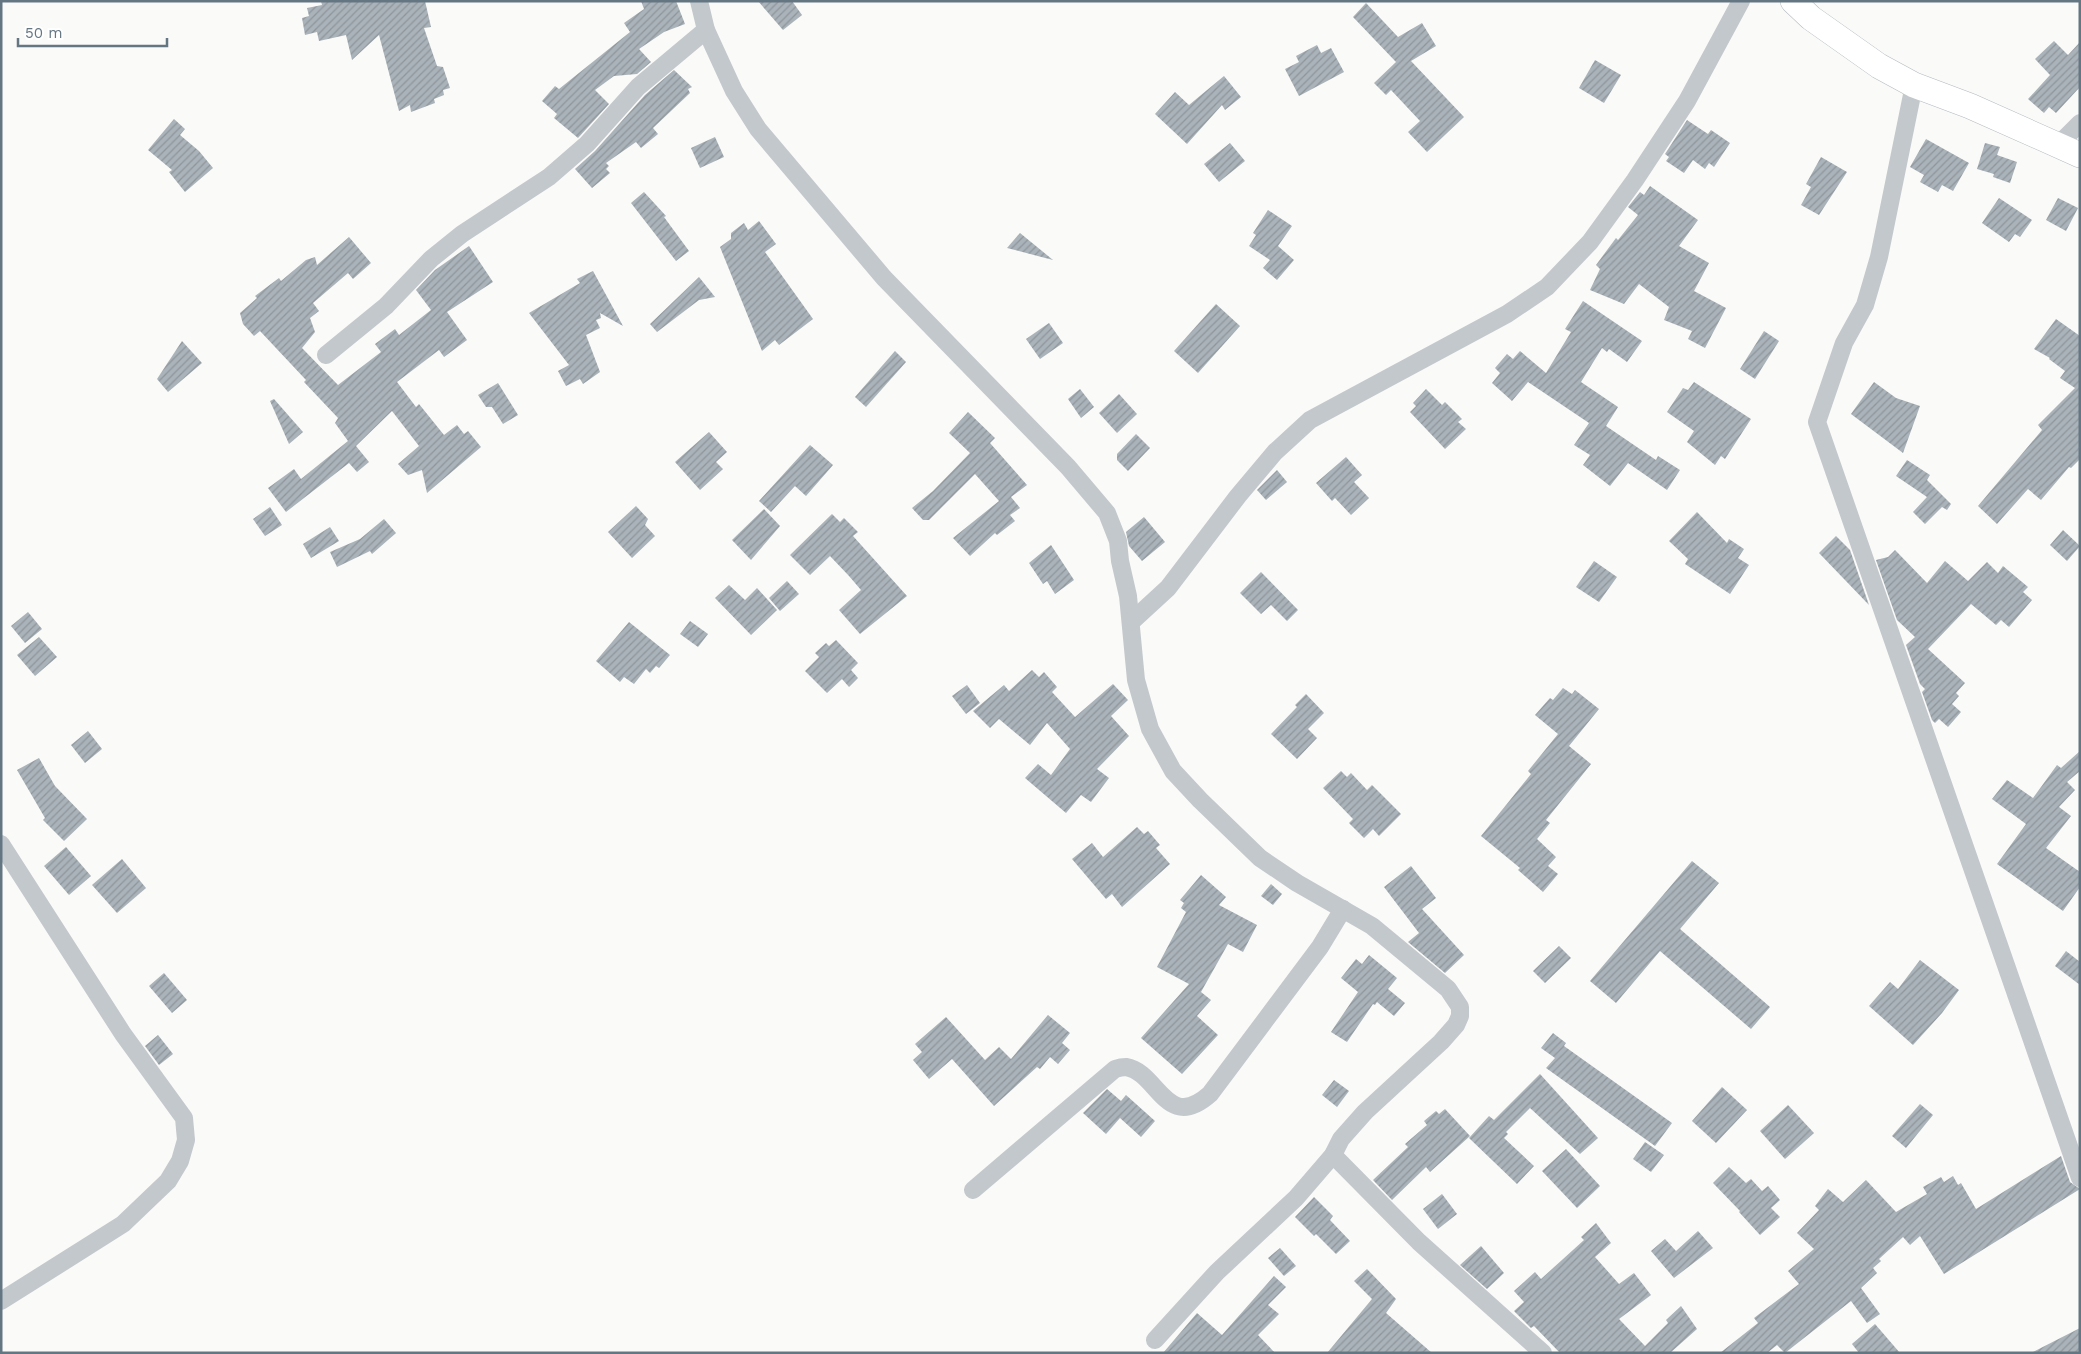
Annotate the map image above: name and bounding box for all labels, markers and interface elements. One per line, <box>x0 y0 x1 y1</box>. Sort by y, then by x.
scale bar <box>18 15 166 47</box>
text: 50 m <box>25 24 62 42</box>

